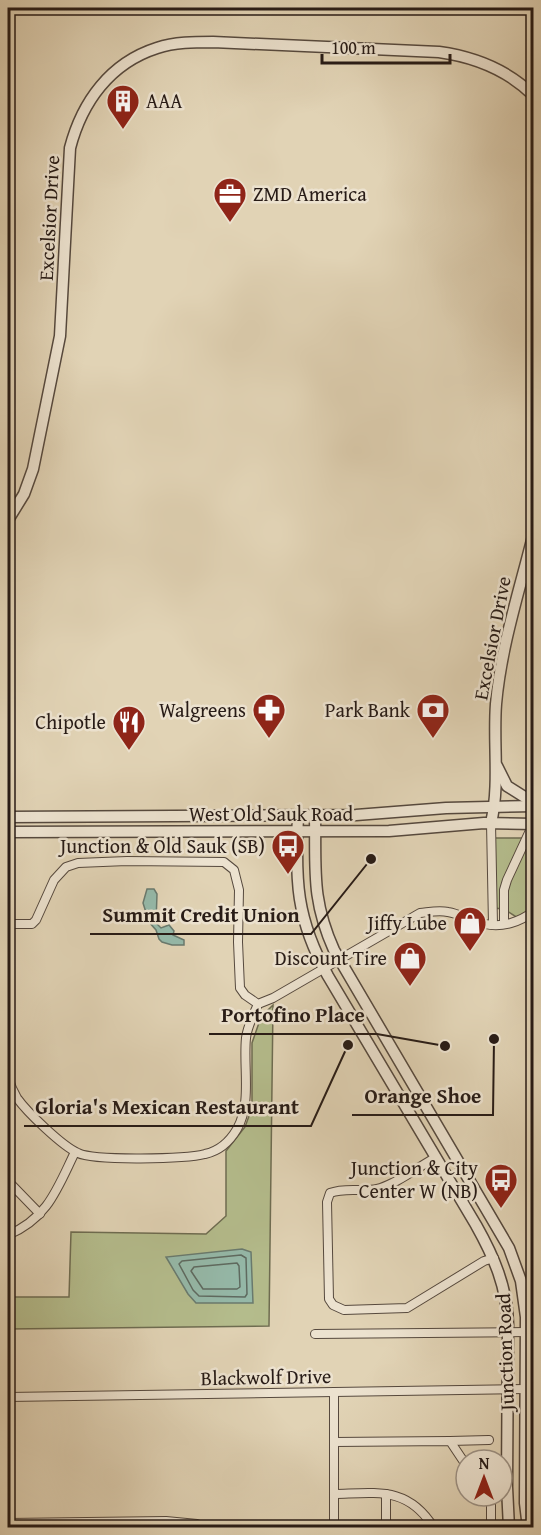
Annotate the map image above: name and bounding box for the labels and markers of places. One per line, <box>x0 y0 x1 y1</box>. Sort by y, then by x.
building icon: AAA <box>105 83 141 130</box>
place label: AAA <box>146 86 182 115</box>
office icon: ZMD America <box>212 176 248 223</box>
place label: ZMD America <box>253 179 367 208</box>
pharmacy icon: Walgreens <box>251 692 287 739</box>
bank icon: Park Bank <box>415 692 451 739</box>
place label: Walgreens <box>159 695 246 724</box>
place label: Park Bank <box>325 695 411 724</box>
restaurant icon: Chipotle <box>111 704 147 751</box>
place label: Chipotle <box>35 707 106 736</box>
bus stop icon: Junction & Old Sauk (SB) <box>270 828 306 875</box>
place label: Junction & Old Sauk (SB) <box>57 831 265 860</box>
callout: Summit Credit Union <box>90 895 311 934</box>
shop icon: Jiffy Lube <box>452 905 488 952</box>
place label: Jiffy Lube <box>365 908 447 937</box>
shop icon: Discount Tire <box>392 940 428 987</box>
place label: Discount Tire <box>275 943 387 972</box>
callout: Portofino Place <box>209 995 377 1034</box>
callout: Orange Shoe <box>352 1076 493 1115</box>
callout: Gloria's Mexican Restaurant <box>24 1087 311 1126</box>
place label: Junction & City Center W (NB) <box>348 1153 478 1205</box>
bus stop icon: Junction & City Center W (NB) <box>483 1162 519 1209</box>

